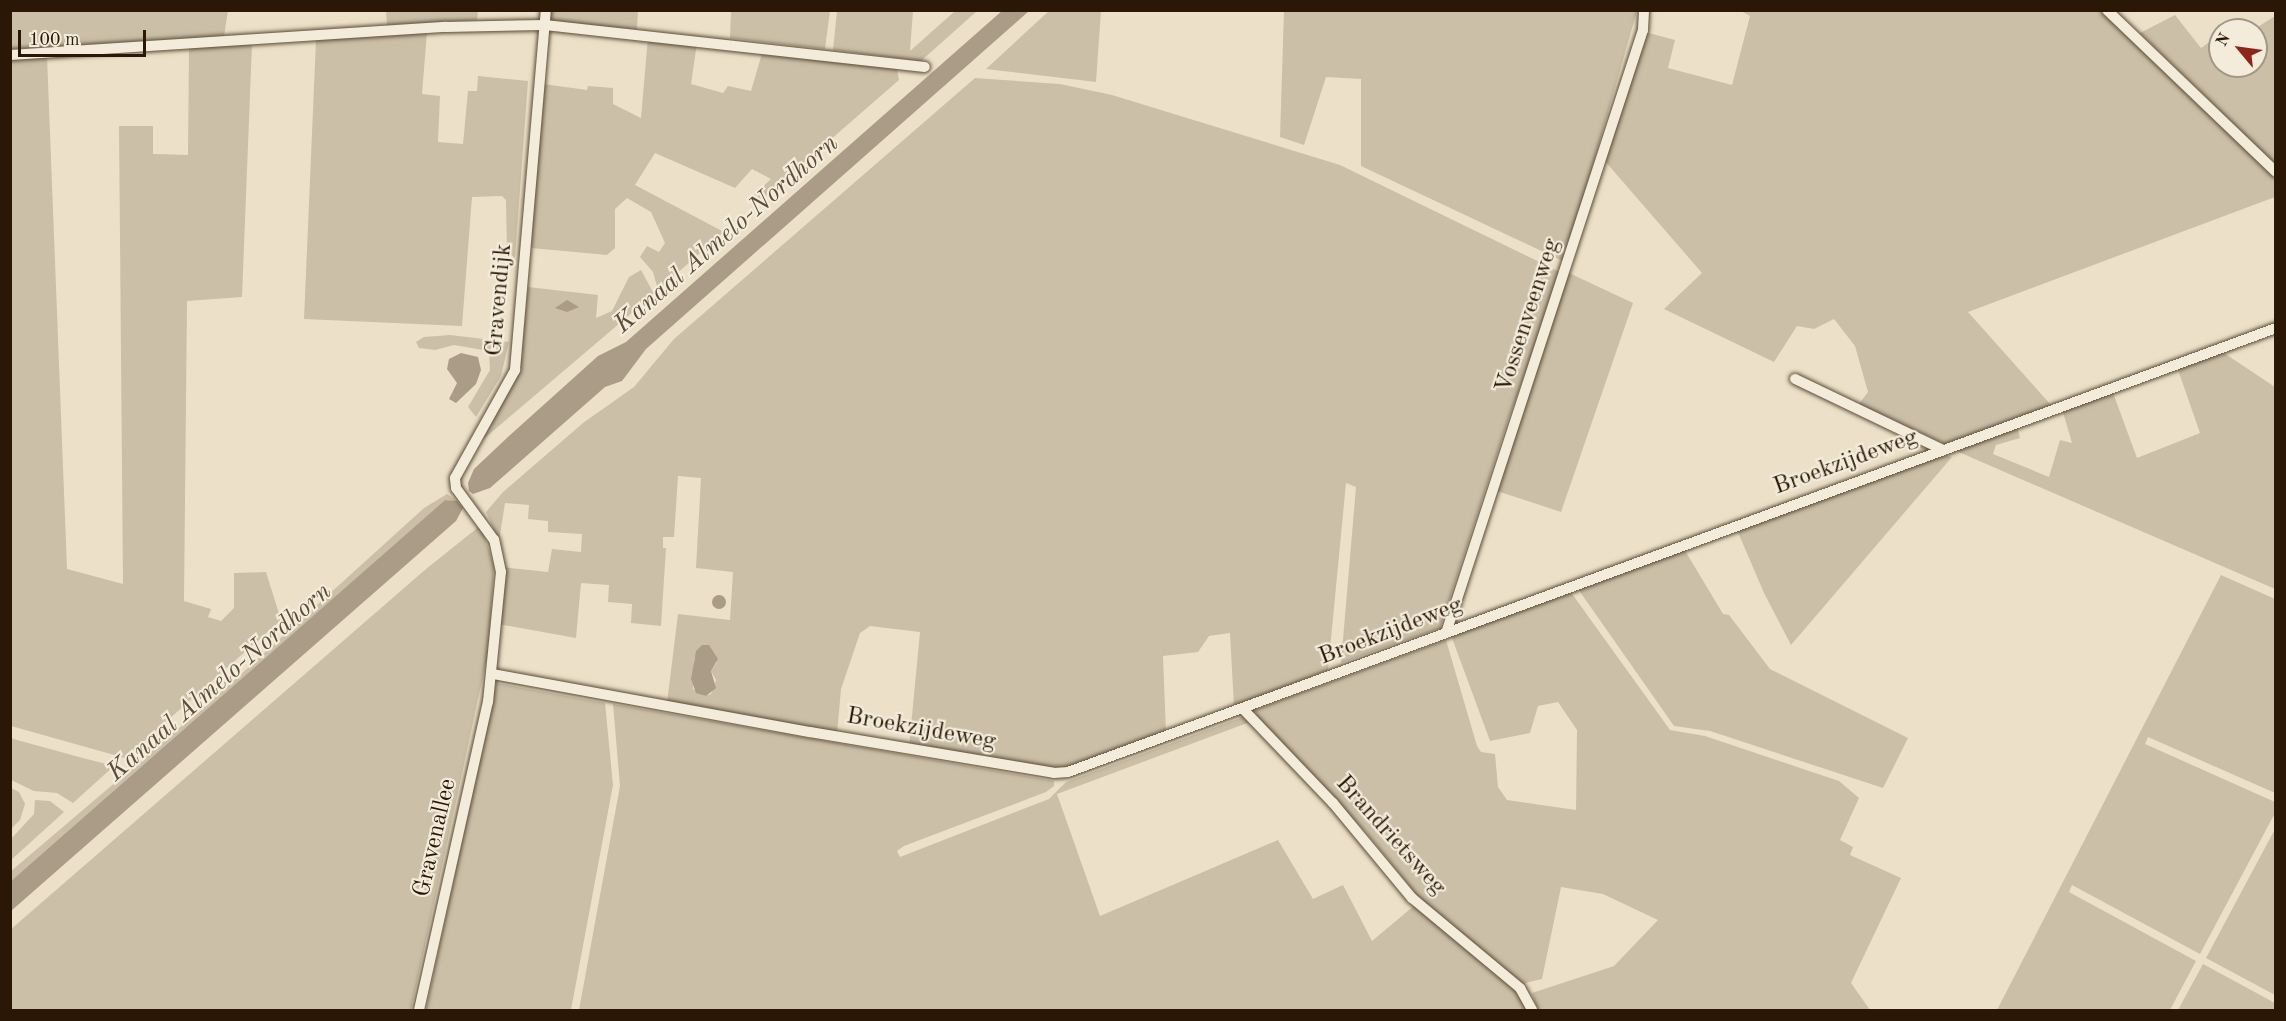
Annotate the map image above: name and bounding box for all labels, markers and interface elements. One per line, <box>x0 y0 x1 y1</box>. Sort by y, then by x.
scale bar <box>21 18 148 56</box>
north arrow <box>2208 18 2268 78</box>
text: 100 m <box>29 31 80 49</box>
text: N <box>2214 31 2234 49</box>
water label: Kanaal Almelo-Nordhorn <box>608 129 846 341</box>
street label: Vossenveenweg <box>1490 235 1568 397</box>
street label: Gravendijk <box>481 242 519 358</box>
street label: Broekzijdeweg <box>1770 424 1922 502</box>
water label: Kanaal Almelo-Nordhorn <box>101 577 339 789</box>
street label: Broekzijdeweg <box>1315 591 1467 673</box>
street label: Broekzijdeweg <box>844 703 998 757</box>
street label: Brandrietsweg <box>1329 770 1451 902</box>
street label: Gravenallee <box>408 776 464 900</box>

